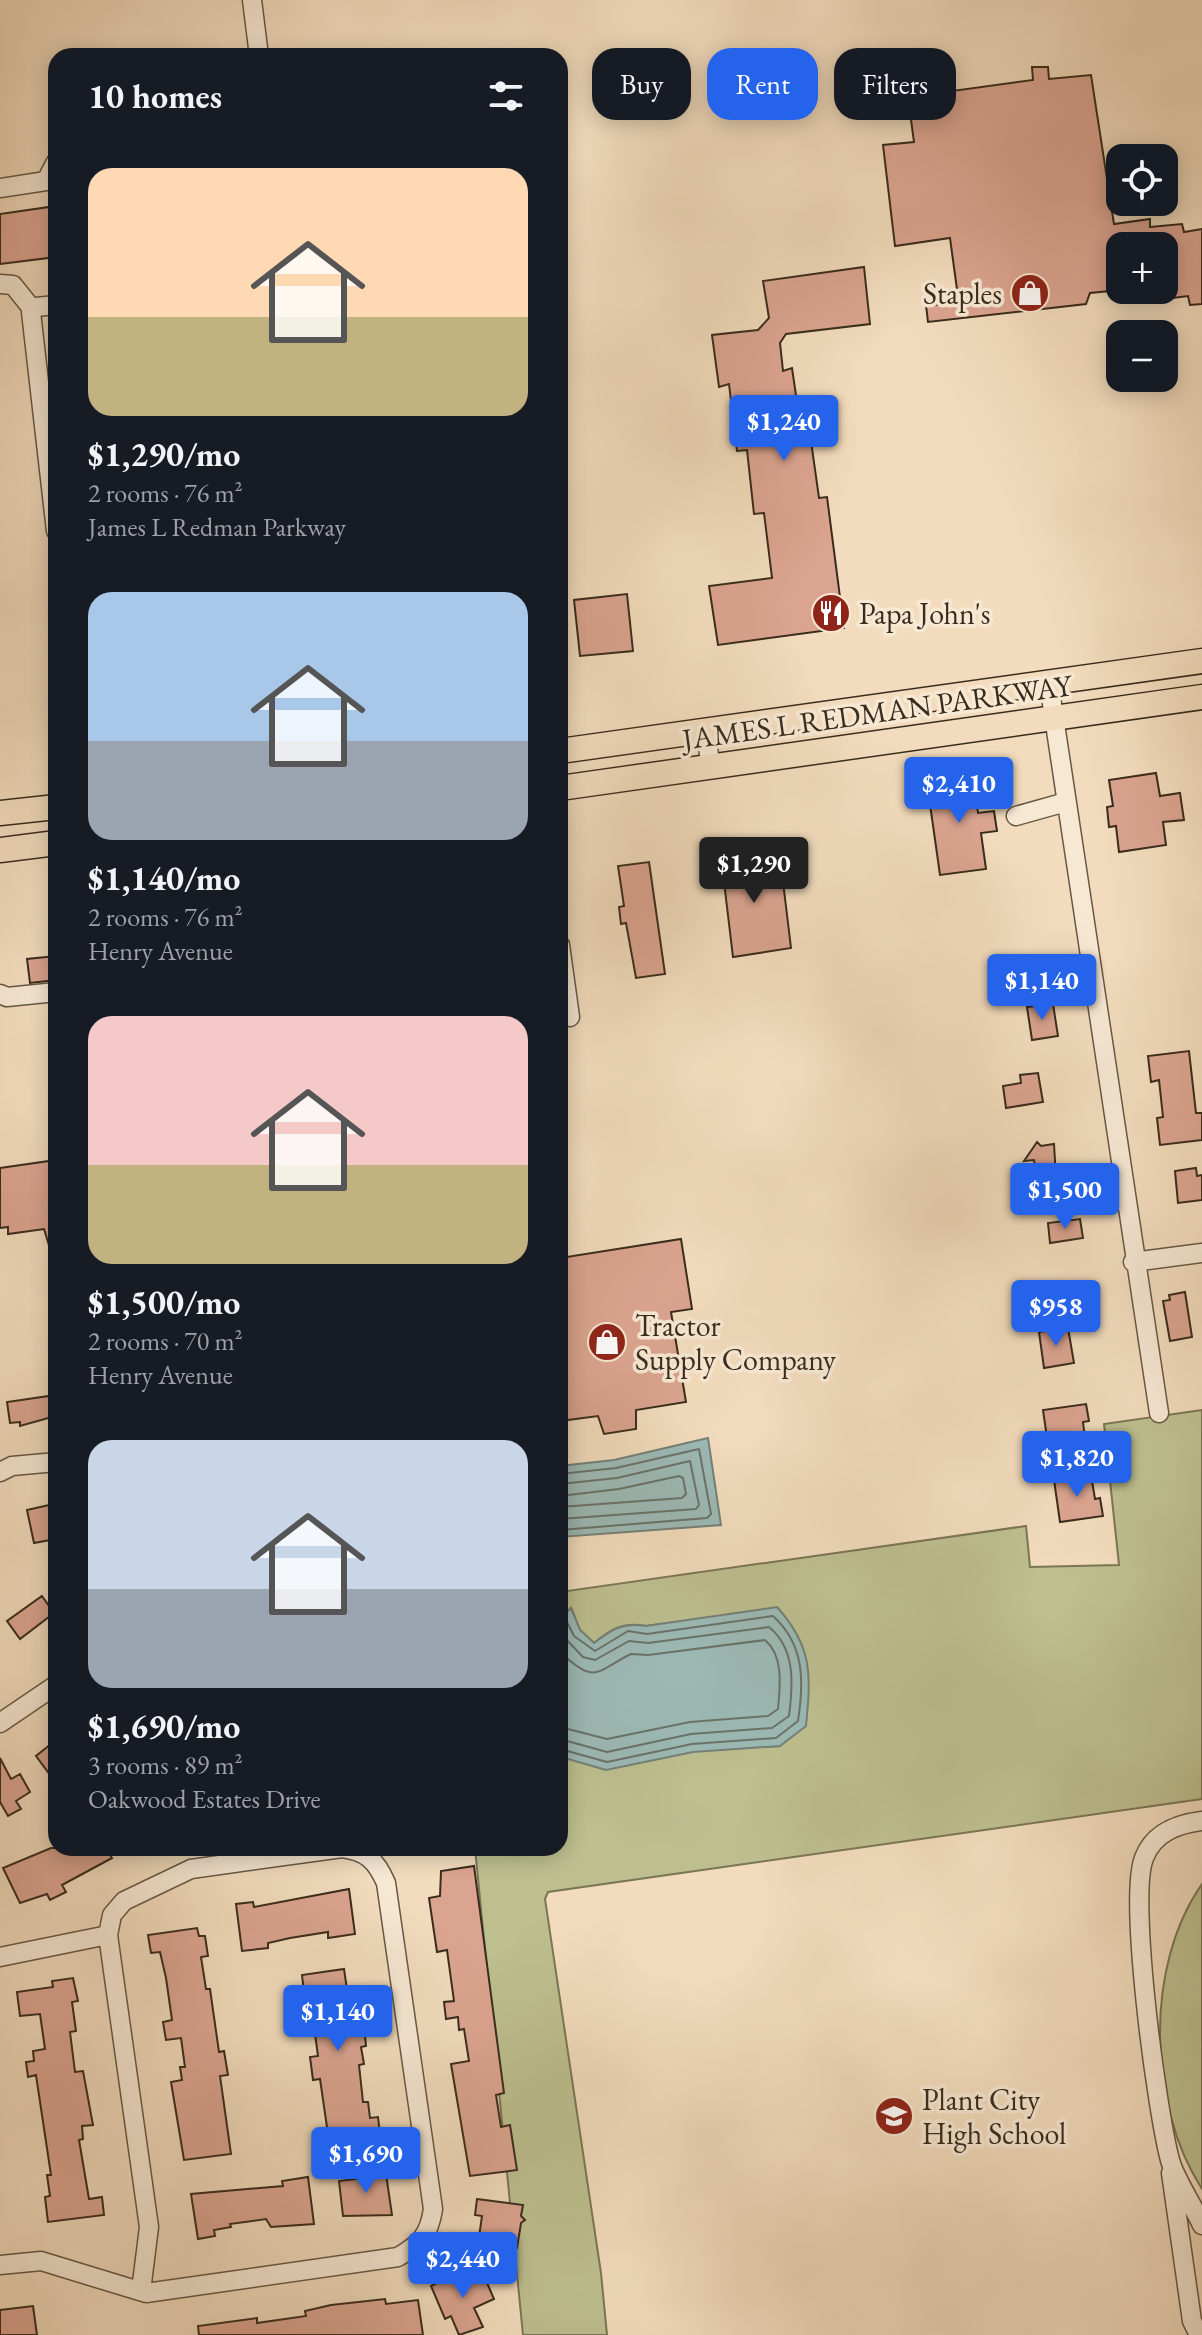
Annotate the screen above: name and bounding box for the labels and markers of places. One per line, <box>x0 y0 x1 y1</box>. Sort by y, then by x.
shop icon: Staples <box>1009 272 1051 314</box>
place label: Staples <box>923 274 1002 313</box>
pin: $1,240 <box>719 395 849 463</box>
restaurant icon: Papa John's <box>810 592 852 634</box>
place label: Papa John's <box>859 594 991 633</box>
pin: $2,410 <box>894 757 1024 825</box>
pin: $1,290 <box>689 837 819 905</box>
pin: $1,140 <box>977 954 1107 1022</box>
pin: $1,500 <box>1000 1163 1130 1231</box>
pin: $958 <box>1009 1280 1103 1348</box>
place label: Tractor Supply Company <box>635 1306 837 1379</box>
shop icon: Tractor Supply Company <box>586 1321 628 1363</box>
pin: $1,820 <box>1012 1431 1142 1499</box>
pin: $1,140 <box>273 1985 403 2053</box>
place label: Plant City High School <box>922 2080 1066 2153</box>
school or university icon: Plant City High School <box>873 2095 915 2137</box>
pin: $1,690 <box>301 2127 431 2195</box>
pin: $2,440 <box>398 2232 528 2300</box>

